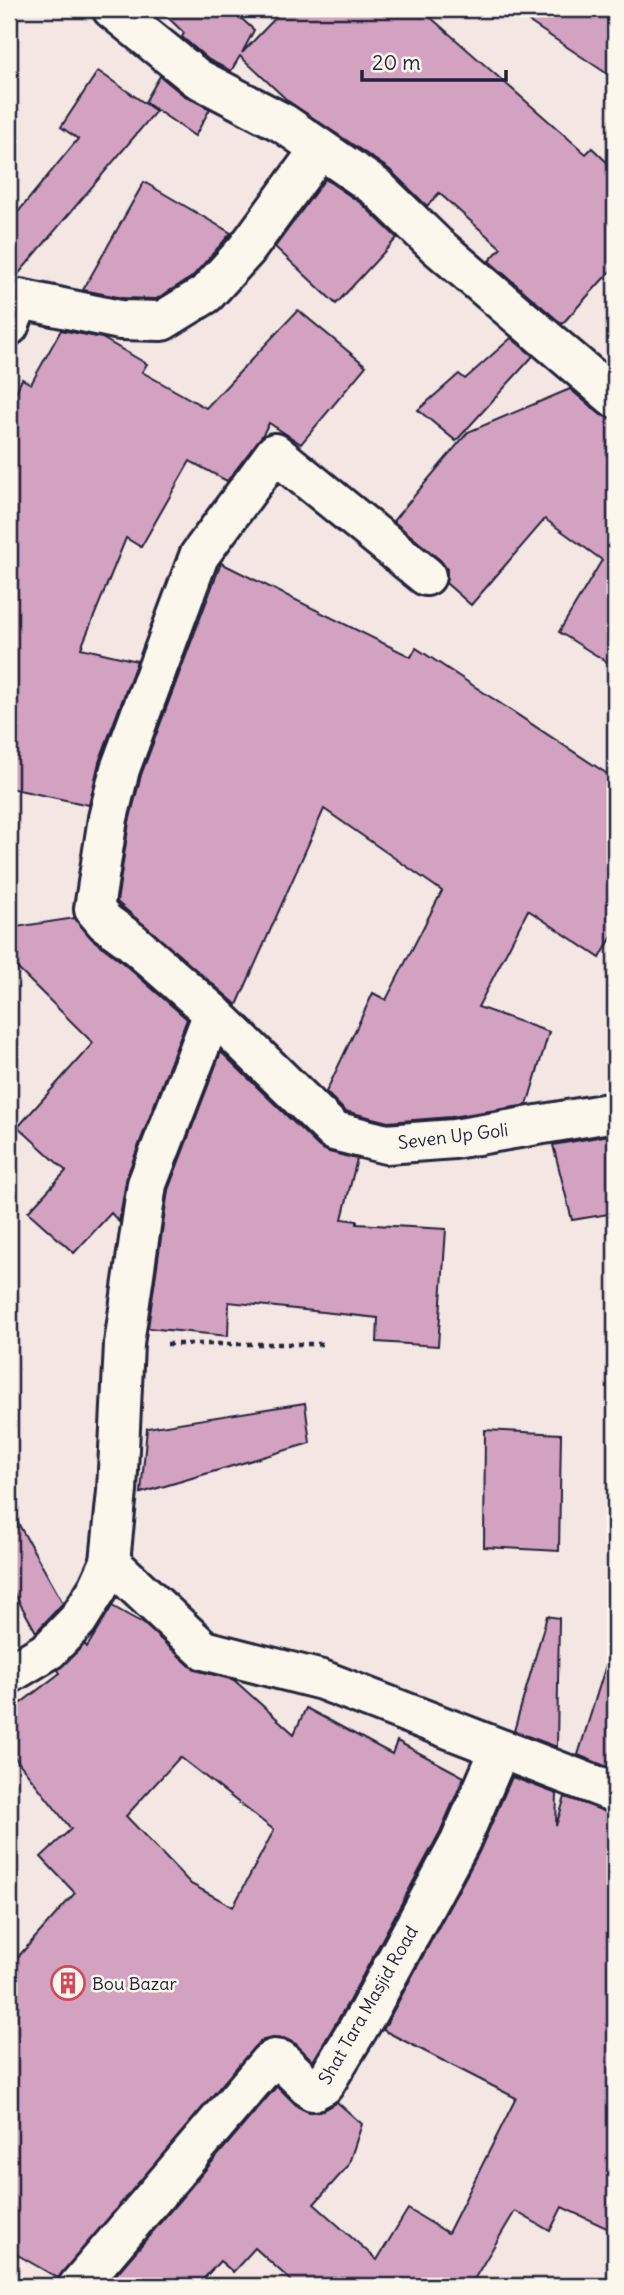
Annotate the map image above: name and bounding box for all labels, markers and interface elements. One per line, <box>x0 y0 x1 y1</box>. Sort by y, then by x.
scale bar <box>362 38 505 82</box>
text: 20 m <box>372 49 421 76</box>
street label: Seven Up Goli <box>397 1118 509 1154</box>
street label: Shat Tara Masjid Road <box>313 1921 423 2088</box>
building icon: Bou Bazar <box>49 1964 87 2002</box>
place label: Bou Bazar <box>92 1972 178 1995</box>

